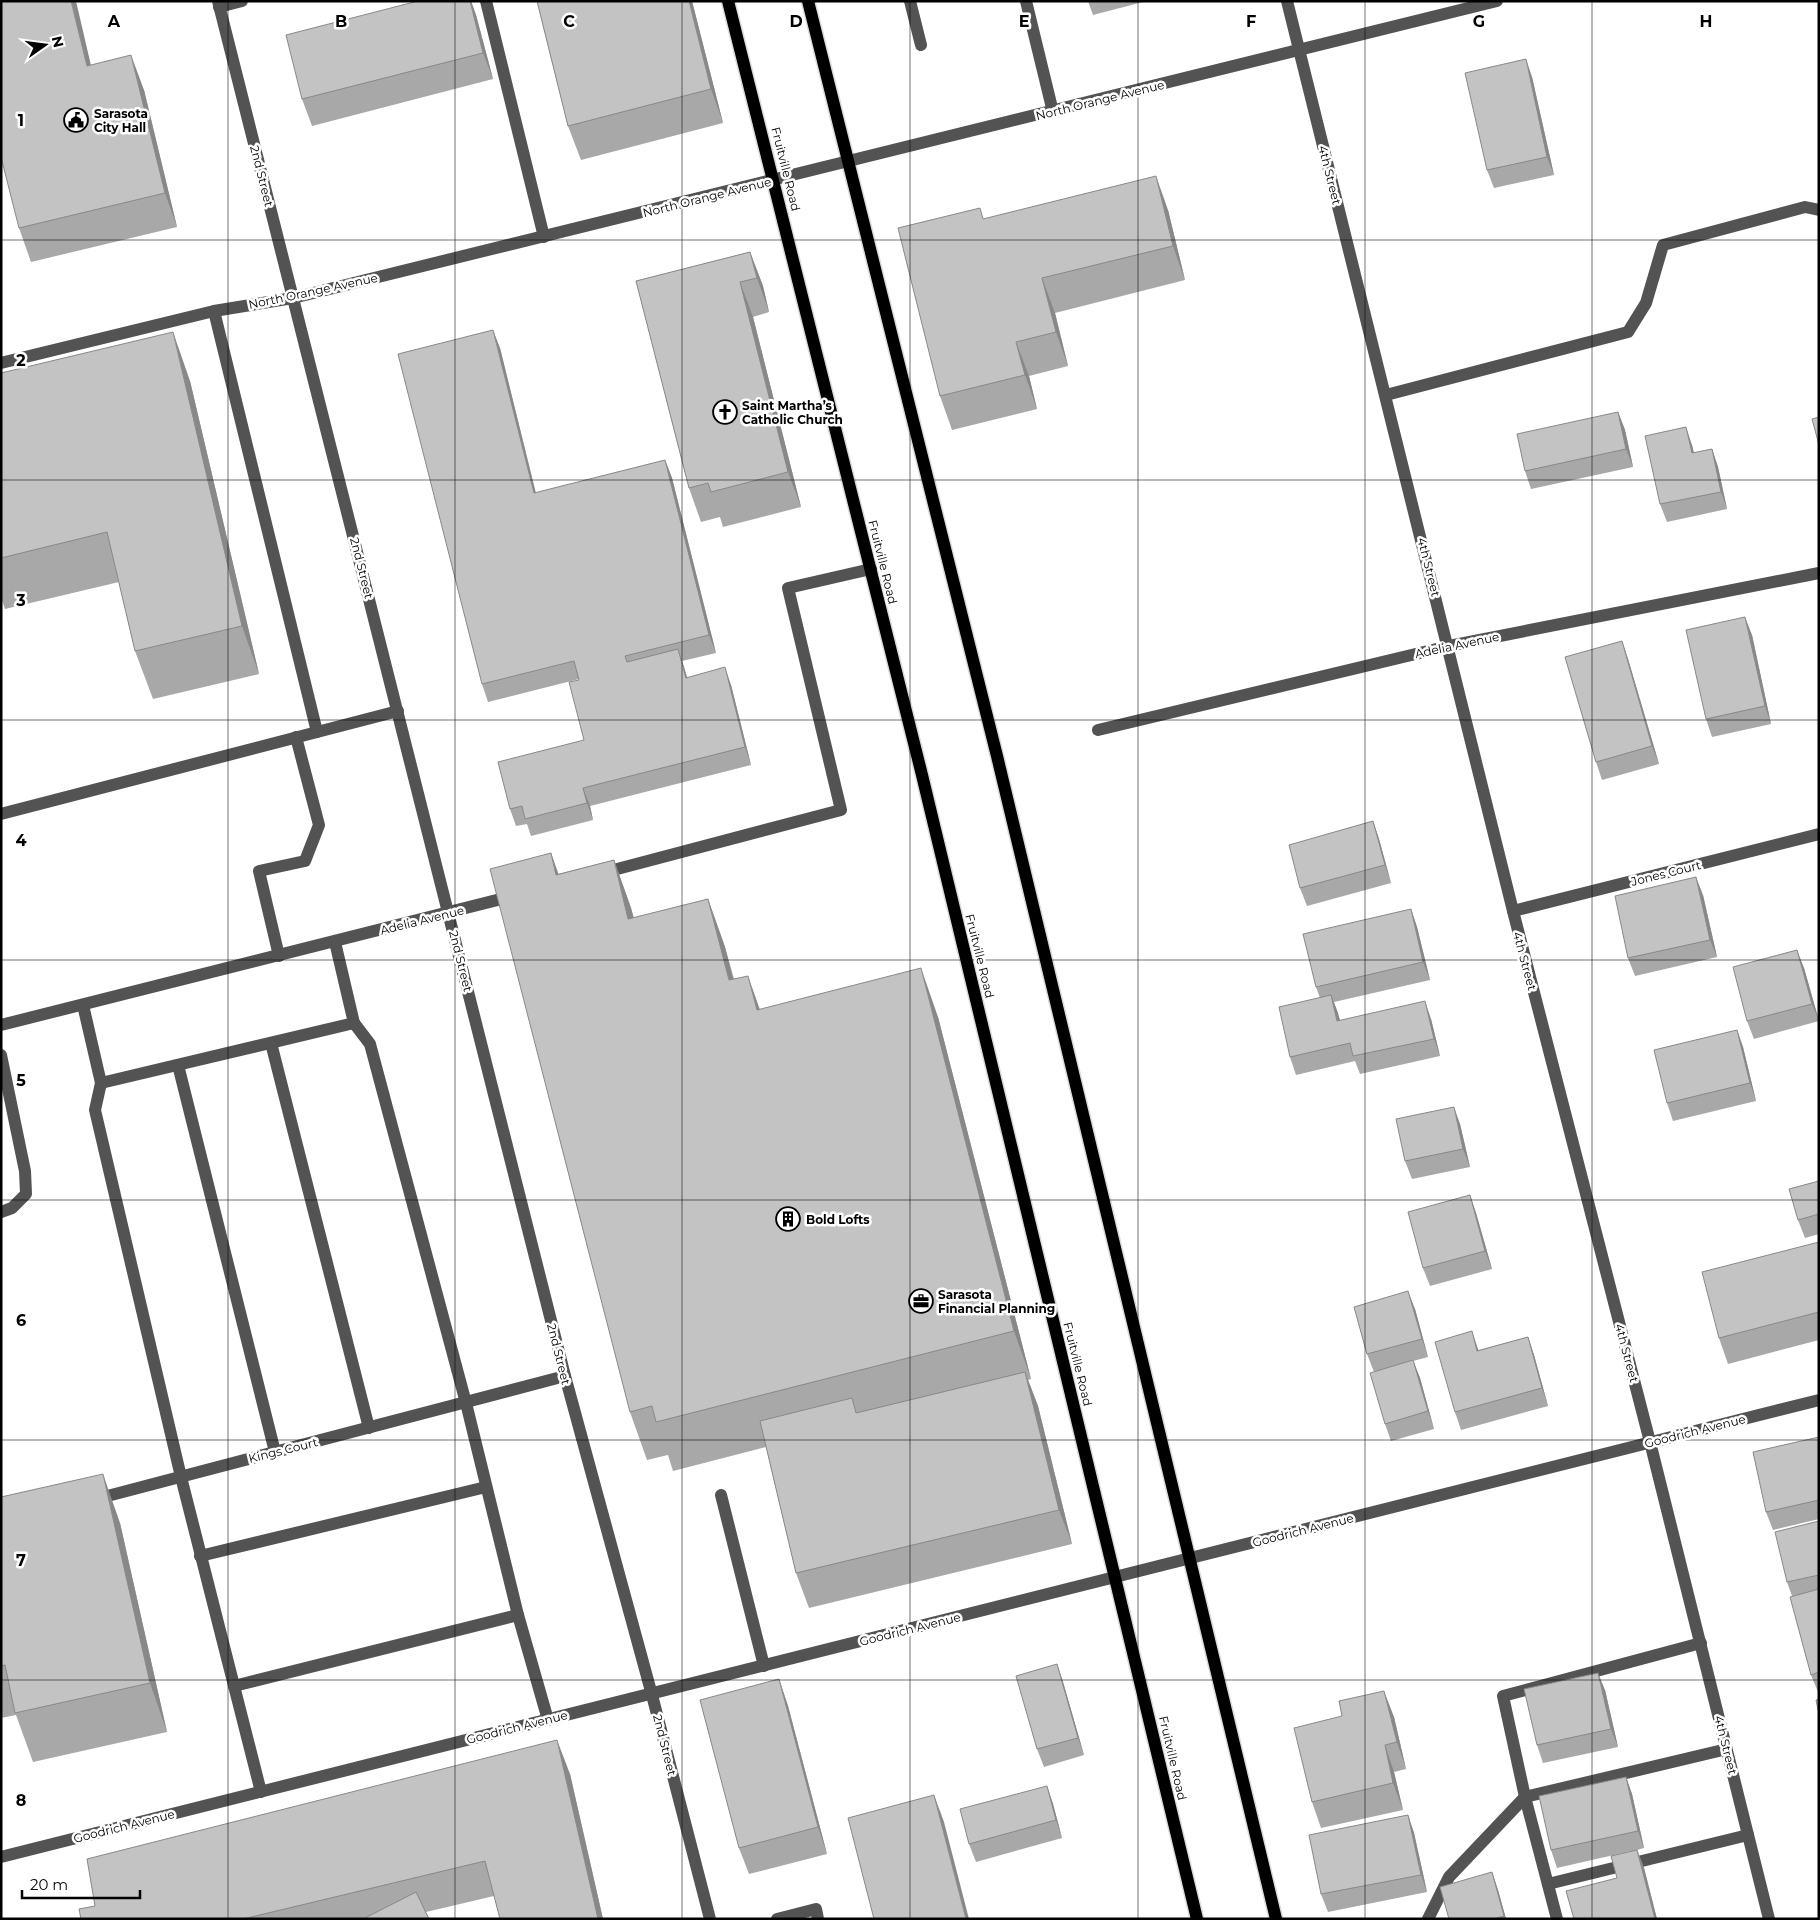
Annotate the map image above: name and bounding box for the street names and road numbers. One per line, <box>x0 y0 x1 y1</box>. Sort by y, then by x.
street label: North Orange Avenue <box>1034 77 1166 123</box>
street label: Fruitville Road <box>768 125 804 213</box>
street label: 2nd Street <box>247 144 277 208</box>
street label: 4th Street <box>1315 144 1345 206</box>
street label: North Orange Avenue <box>641 174 773 220</box>
street label: North Orange Avenue <box>247 270 379 312</box>
street label: Fruitville Road <box>865 518 901 606</box>
street label: 2nd Street <box>347 536 377 600</box>
street label: 4th Street <box>1414 536 1444 598</box>
street label: Adelia Avenue <box>1413 629 1501 661</box>
street label: Jones Court <box>1628 857 1703 889</box>
street label: Adelia Avenue <box>379 902 465 938</box>
street label: Fruitville Road <box>962 912 998 1000</box>
street label: 2nd Street <box>446 929 476 993</box>
street label: 4th Street <box>1510 930 1540 992</box>
street label: Fruitville Road <box>1060 1320 1096 1408</box>
street label: 2nd Street <box>544 1322 574 1386</box>
street label: 4th Street <box>1612 1322 1642 1384</box>
street label: Goodrich Avenue <box>1643 1411 1747 1451</box>
street label: Kings Court <box>247 1434 319 1466</box>
street label: Goodrich Avenue <box>1251 1510 1355 1550</box>
street label: Goodrich Avenue <box>858 1609 962 1649</box>
street label: Goodrich Avenue <box>465 1707 569 1747</box>
street label: 2nd Street <box>650 1713 680 1777</box>
street label: Fruitville Road <box>1156 1714 1190 1802</box>
street label: 4th Street <box>1711 1714 1741 1776</box>
street label: Goodrich Avenue <box>72 1806 176 1846</box>

